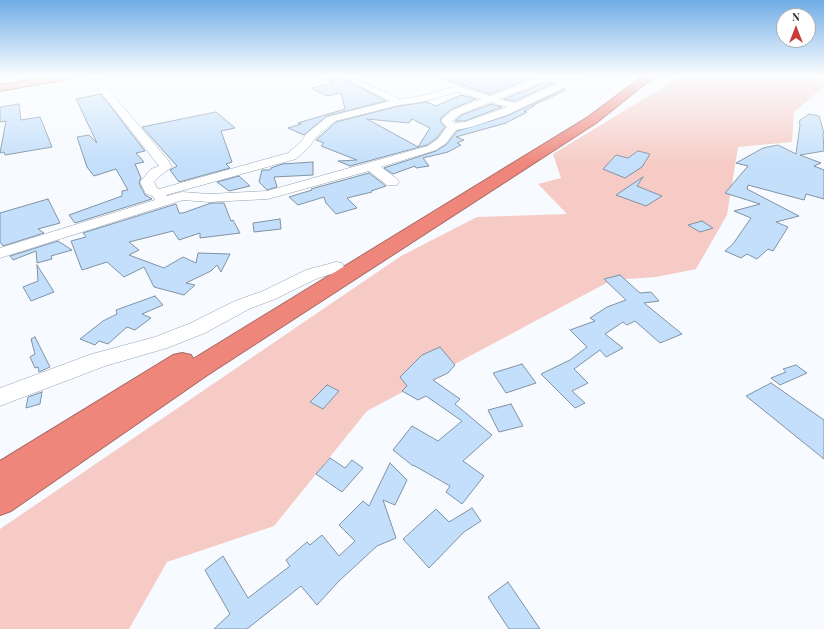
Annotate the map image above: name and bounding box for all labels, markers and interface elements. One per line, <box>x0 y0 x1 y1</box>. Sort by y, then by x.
north arrow <box>776 8 816 48</box>
text: N <box>792 9 800 24</box>

